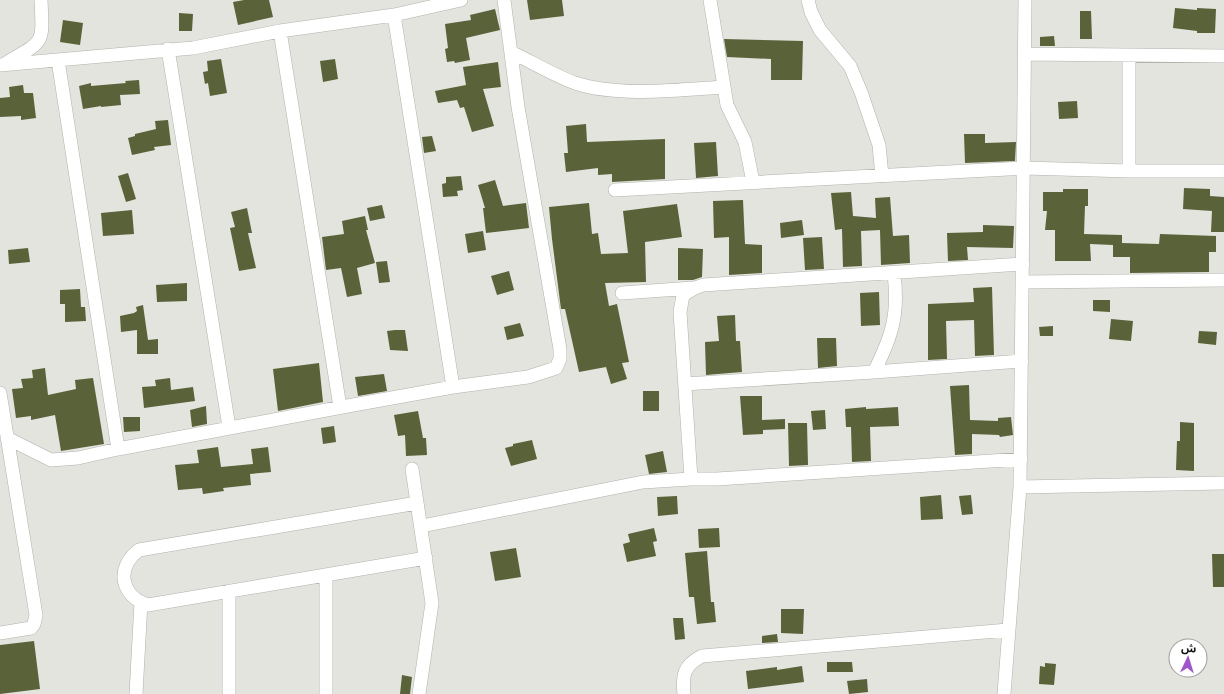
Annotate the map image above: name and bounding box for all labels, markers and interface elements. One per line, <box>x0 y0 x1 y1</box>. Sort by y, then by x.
north arrow <box>1168 638 1208 678</box>
text: ش <box>1181 642 1197 656</box>

